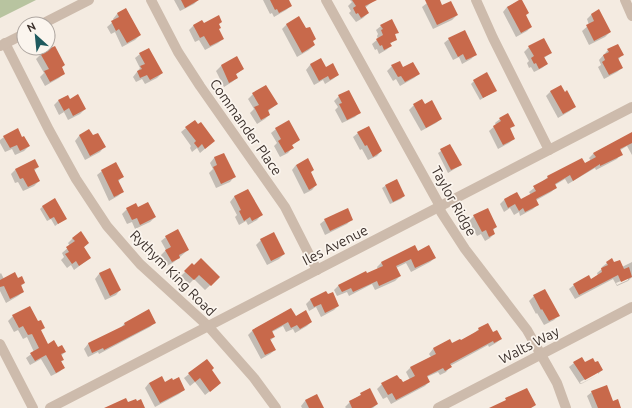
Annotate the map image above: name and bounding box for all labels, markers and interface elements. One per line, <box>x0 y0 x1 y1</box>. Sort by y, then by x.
north arrow <box>16 16 56 56</box>
text: N <box>25 20 38 34</box>
street label: Commander Place <box>207 76 285 178</box>
street label: Taylor Ridge <box>428 163 480 239</box>
street label: Iles Avenue <box>300 222 370 268</box>
street label: Rythym King Road <box>127 227 219 319</box>
street label: Walts Way <box>496 323 562 367</box>

